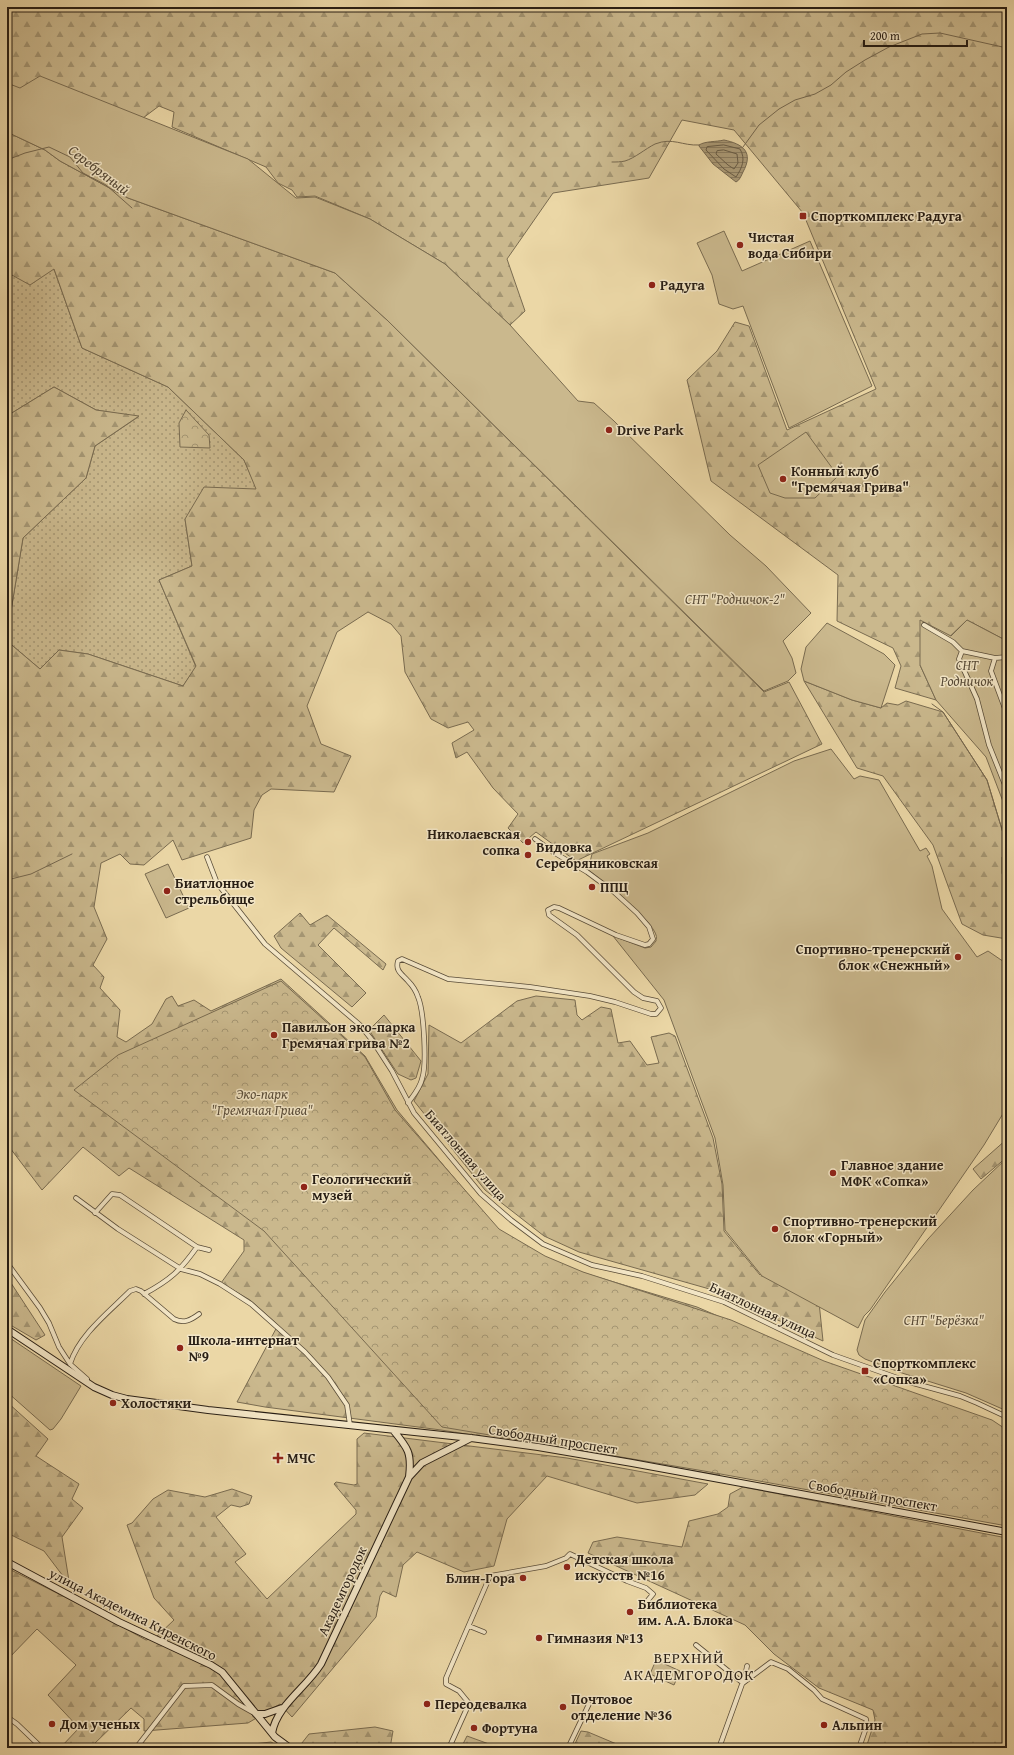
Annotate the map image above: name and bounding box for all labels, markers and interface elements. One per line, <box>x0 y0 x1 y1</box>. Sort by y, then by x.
scale bar <box>864 22 967 48</box>
text: 200 m <box>870 27 900 44</box>
water label: Серебряный <box>64 139 135 200</box>
place label: Спорткомплекс Радуга <box>811 206 963 226</box>
marker: Спорткомплекс Радуга <box>798 211 808 221</box>
place label: Чистая вода Сибири <box>748 227 832 263</box>
marker: Чистая вода Сибири <box>735 240 745 250</box>
place label: Радуга <box>660 275 706 295</box>
marker: Радуга <box>647 280 657 290</box>
place label: Drive Park <box>617 420 684 440</box>
marker: Drive Park <box>604 425 614 435</box>
place label: Конный клуб "Гремячая Грива" <box>791 461 909 497</box>
marker: Конный клуб "Гремячая Грива" <box>778 474 788 484</box>
park label: СНТ "Родничок-2" <box>685 589 785 609</box>
park label: СНТ Родничок <box>940 655 993 691</box>
place label: Николаевская сопка <box>427 824 521 860</box>
marker: Николаевская сопка <box>523 837 533 847</box>
place label: Видовка Серебряниковская <box>536 837 659 873</box>
marker: Видовка Серебряниковская <box>523 850 533 860</box>
place label: Биатлонное стрельбище <box>175 873 254 909</box>
place label: ППЦ <box>600 877 629 897</box>
marker: ППЦ <box>587 882 597 892</box>
marker: Биатлонное стрельбище <box>162 886 172 896</box>
place label: Спортивно-тренерский блок «Снежный» <box>796 939 950 975</box>
marker: Спортивно-тренерский блок «Снежный» <box>953 952 963 962</box>
place label: Павильон эко-парка Гремячая грива №2 <box>282 1017 416 1053</box>
marker: Павильон эко-парка Гремячая грива №2 <box>269 1030 279 1040</box>
park label: Эко-парк "Гремячая Грива" <box>211 1084 313 1120</box>
street label: Биатлонная улица <box>421 1105 512 1205</box>
place label: Главное здание МФК «Сопка» <box>841 1155 944 1191</box>
marker: Главное здание МФК «Сопка» <box>828 1168 838 1178</box>
place label: Геологический музей <box>312 1169 412 1205</box>
marker: Геологический музей <box>299 1182 309 1192</box>
place label: Спортивно-тренерский блок «Горный» <box>783 1211 937 1247</box>
marker: Спортивно-тренерский блок «Горный» <box>770 1224 780 1234</box>
street label: Биатлонная улица <box>706 1277 820 1344</box>
park label: СНТ "Берёзка" <box>904 1310 985 1330</box>
place label: Школа-интернат №9 <box>188 1330 300 1366</box>
marker: Школа-интернат №9 <box>175 1343 185 1353</box>
place label: Спорткомплекс «Сопка» <box>873 1353 977 1389</box>
marker: Спорткомплекс «Сопка» <box>860 1366 870 1376</box>
place label: Холостяки <box>121 1393 191 1413</box>
marker: Холостяки <box>108 1398 118 1408</box>
street label: Свободный проспект <box>487 1419 619 1459</box>
place label: МЧС <box>287 1448 316 1468</box>
marker: МЧС <box>272 1452 284 1464</box>
street label: Свободный проспект <box>807 1474 939 1516</box>
street label: Академгородок <box>313 1542 372 1639</box>
place label: Детская школа искусств №16 <box>574 1549 675 1585</box>
street label: улица Академика Киренского <box>45 1562 220 1665</box>
marker: Детская школа искусств №16 <box>562 1562 572 1572</box>
place label: Блин-Гора <box>446 1568 516 1588</box>
marker: Блин-Гора <box>518 1573 528 1583</box>
place label: Библиотека им. А.А. Блока <box>638 1594 734 1630</box>
marker: Библиотека им. А.А. Блока <box>625 1607 635 1617</box>
place label: Гимназия №13 <box>547 1628 644 1648</box>
marker: Гимназия №13 <box>534 1633 544 1643</box>
district label: ВЕРХНИЙ АКАДЕМГОРОДОК <box>624 1647 754 1685</box>
place label: Почтовое отделение №36 <box>571 1689 672 1725</box>
place label: Переодевалка <box>435 1694 528 1714</box>
marker: Переодевалка <box>422 1699 432 1709</box>
marker: Почтовое отделение №36 <box>558 1702 568 1712</box>
place label: Дом ученых <box>59 1714 141 1734</box>
place label: Альпин <box>832 1715 882 1735</box>
place label: Фортуна <box>482 1718 538 1738</box>
marker: Дом ученых <box>47 1719 57 1729</box>
marker: Альпин <box>819 1720 829 1730</box>
marker: Фортуна <box>469 1723 479 1733</box>

